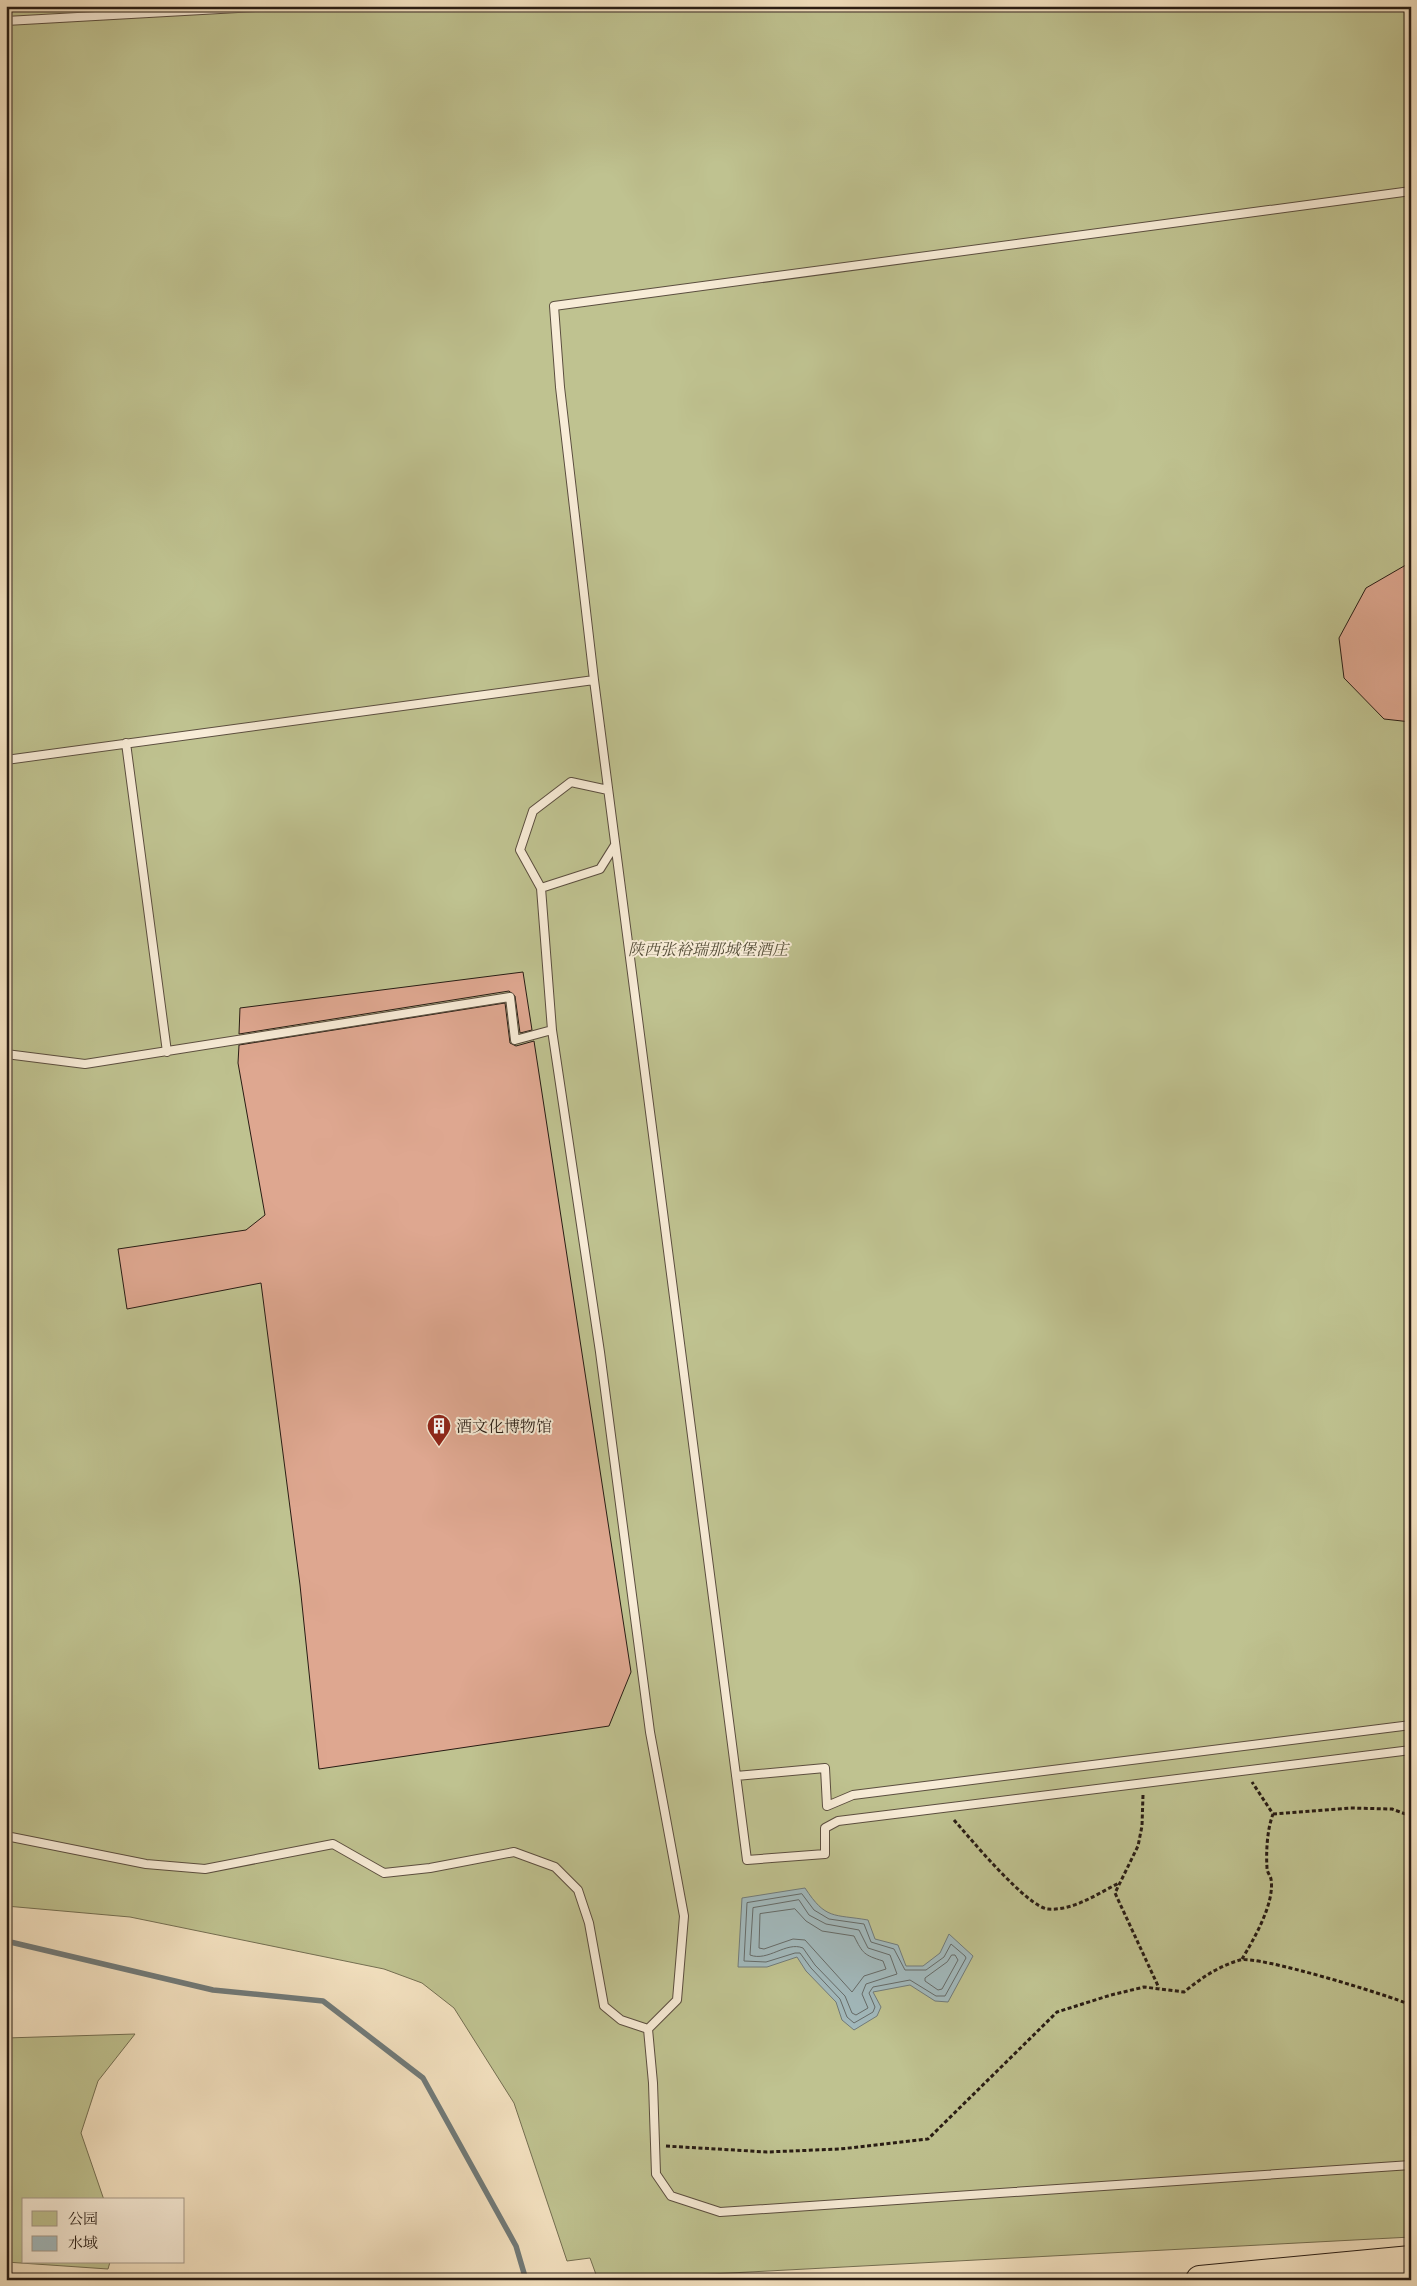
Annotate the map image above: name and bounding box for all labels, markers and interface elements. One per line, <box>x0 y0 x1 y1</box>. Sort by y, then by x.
park label: 陕西张裕瑞那城堡酒庄 <box>628 939 790 960</box>
building icon: 酒文化博物馆 <box>426 1413 452 1447</box>
place label: 酒文化博物馆 <box>456 1416 552 1437</box>
legend <box>22 2198 185 2264</box>
text: 公园 <box>68 2209 98 2228</box>
text: 水域 <box>68 2233 98 2252</box>

